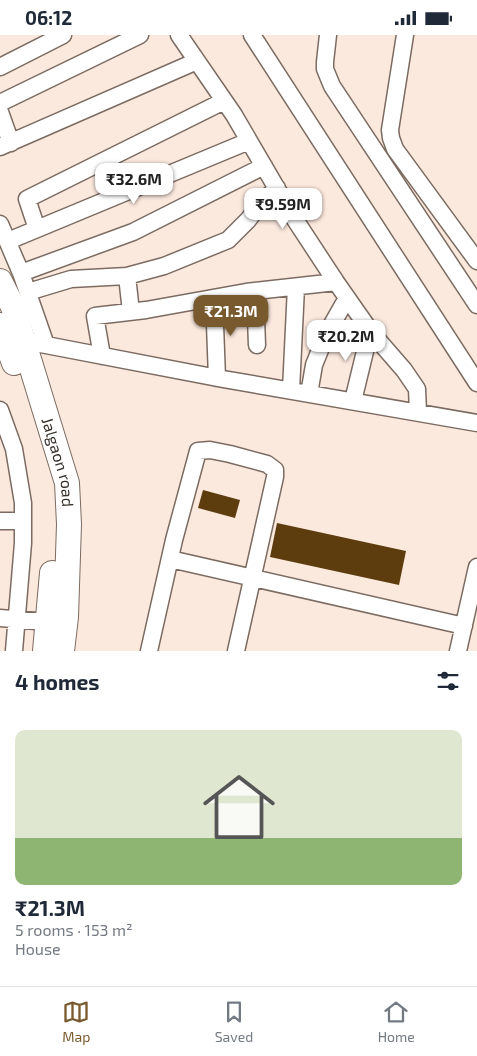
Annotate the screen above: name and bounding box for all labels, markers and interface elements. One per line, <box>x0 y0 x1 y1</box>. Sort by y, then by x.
text: 06:12 <box>25 6 72 29</box>
pin: ₹32.6M <box>93 163 175 205</box>
text: ₹32.6M <box>106 169 162 188</box>
pin: ₹9.59M <box>242 187 324 230</box>
text: ₹9.59M <box>255 194 311 213</box>
pin: ₹21.3M <box>190 295 272 337</box>
text: ₹21.3M <box>204 301 258 320</box>
pin: ₹20.2M <box>305 319 387 362</box>
text: ₹20.2M <box>318 326 374 345</box>
street label: Jalgaon road <box>38 415 78 507</box>
icon: filters <box>434 667 462 695</box>
text: 4 homes <box>15 669 99 694</box>
icon: home <box>194 762 284 852</box>
text: ₹21.3M <box>15 895 85 920</box>
text: 5 rooms · 153 m² <box>15 920 133 939</box>
text: House <box>15 939 61 958</box>
tab: Map <box>62 998 90 1045</box>
tab: Saved <box>215 998 253 1045</box>
tab: Home <box>378 998 415 1045</box>

